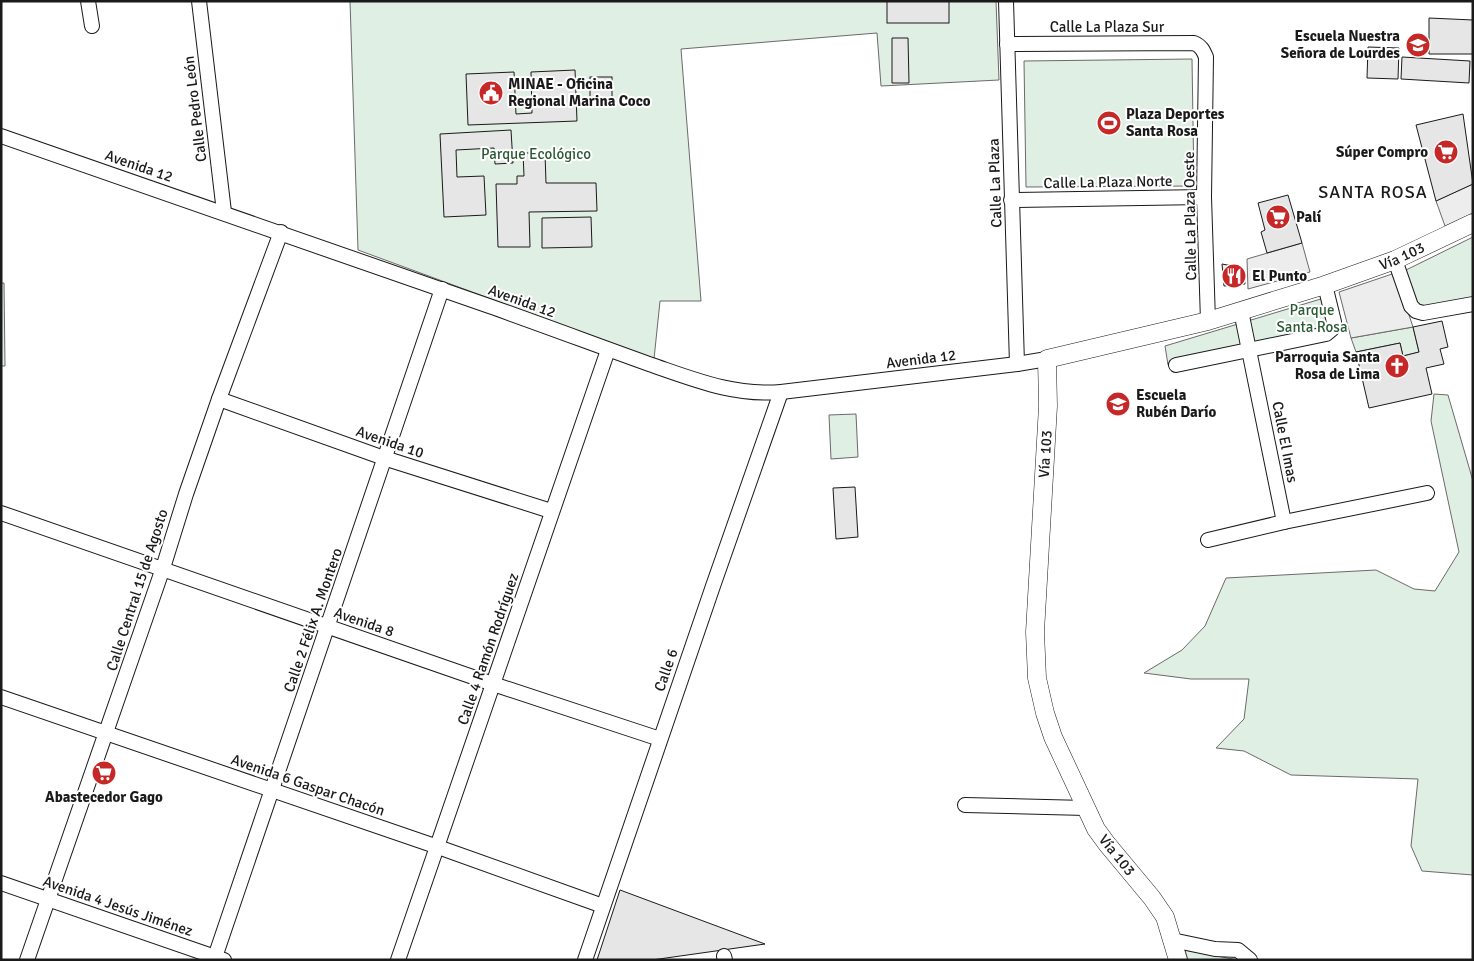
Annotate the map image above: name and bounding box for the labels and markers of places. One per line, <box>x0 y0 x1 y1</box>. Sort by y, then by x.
place label: Escuela Nuestra Señora de Lourdes <box>1281 27 1400 62</box>
school or university icon: Escuela Nuestra Señora de Lourdes <box>1405 32 1431 58</box>
place label: MINAE - Oficina Regional Marina Coco <box>508 75 651 110</box>
public building icon: MINAE - Oficina Regional Marina Coco <box>478 80 504 106</box>
place label: Plaza Deportes Santa Rosa <box>1126 105 1225 140</box>
sports icon: Plaza Deportes Santa Rosa <box>1096 110 1122 136</box>
supermarket icon: Súper Compro <box>1433 139 1459 165</box>
place label: Súper Compro <box>1336 143 1428 161</box>
supermarket icon: Palí <box>1265 204 1291 230</box>
place label: Palí <box>1296 208 1322 226</box>
restaurant icon: El Punto <box>1221 263 1247 289</box>
place label: El Punto <box>1252 267 1307 285</box>
place label: Parroquia Santa Rosa de Lima <box>1275 348 1380 383</box>
church icon: Parroquia Santa Rosa de Lima <box>1384 353 1410 379</box>
place label: Escuela Rubén Darío <box>1136 386 1216 421</box>
school or university icon: Escuela Rubén Darío <box>1105 391 1131 417</box>
supermarket icon: Abastecedor Gago <box>91 760 117 786</box>
place label: Abastecedor Gago <box>45 788 163 806</box>

